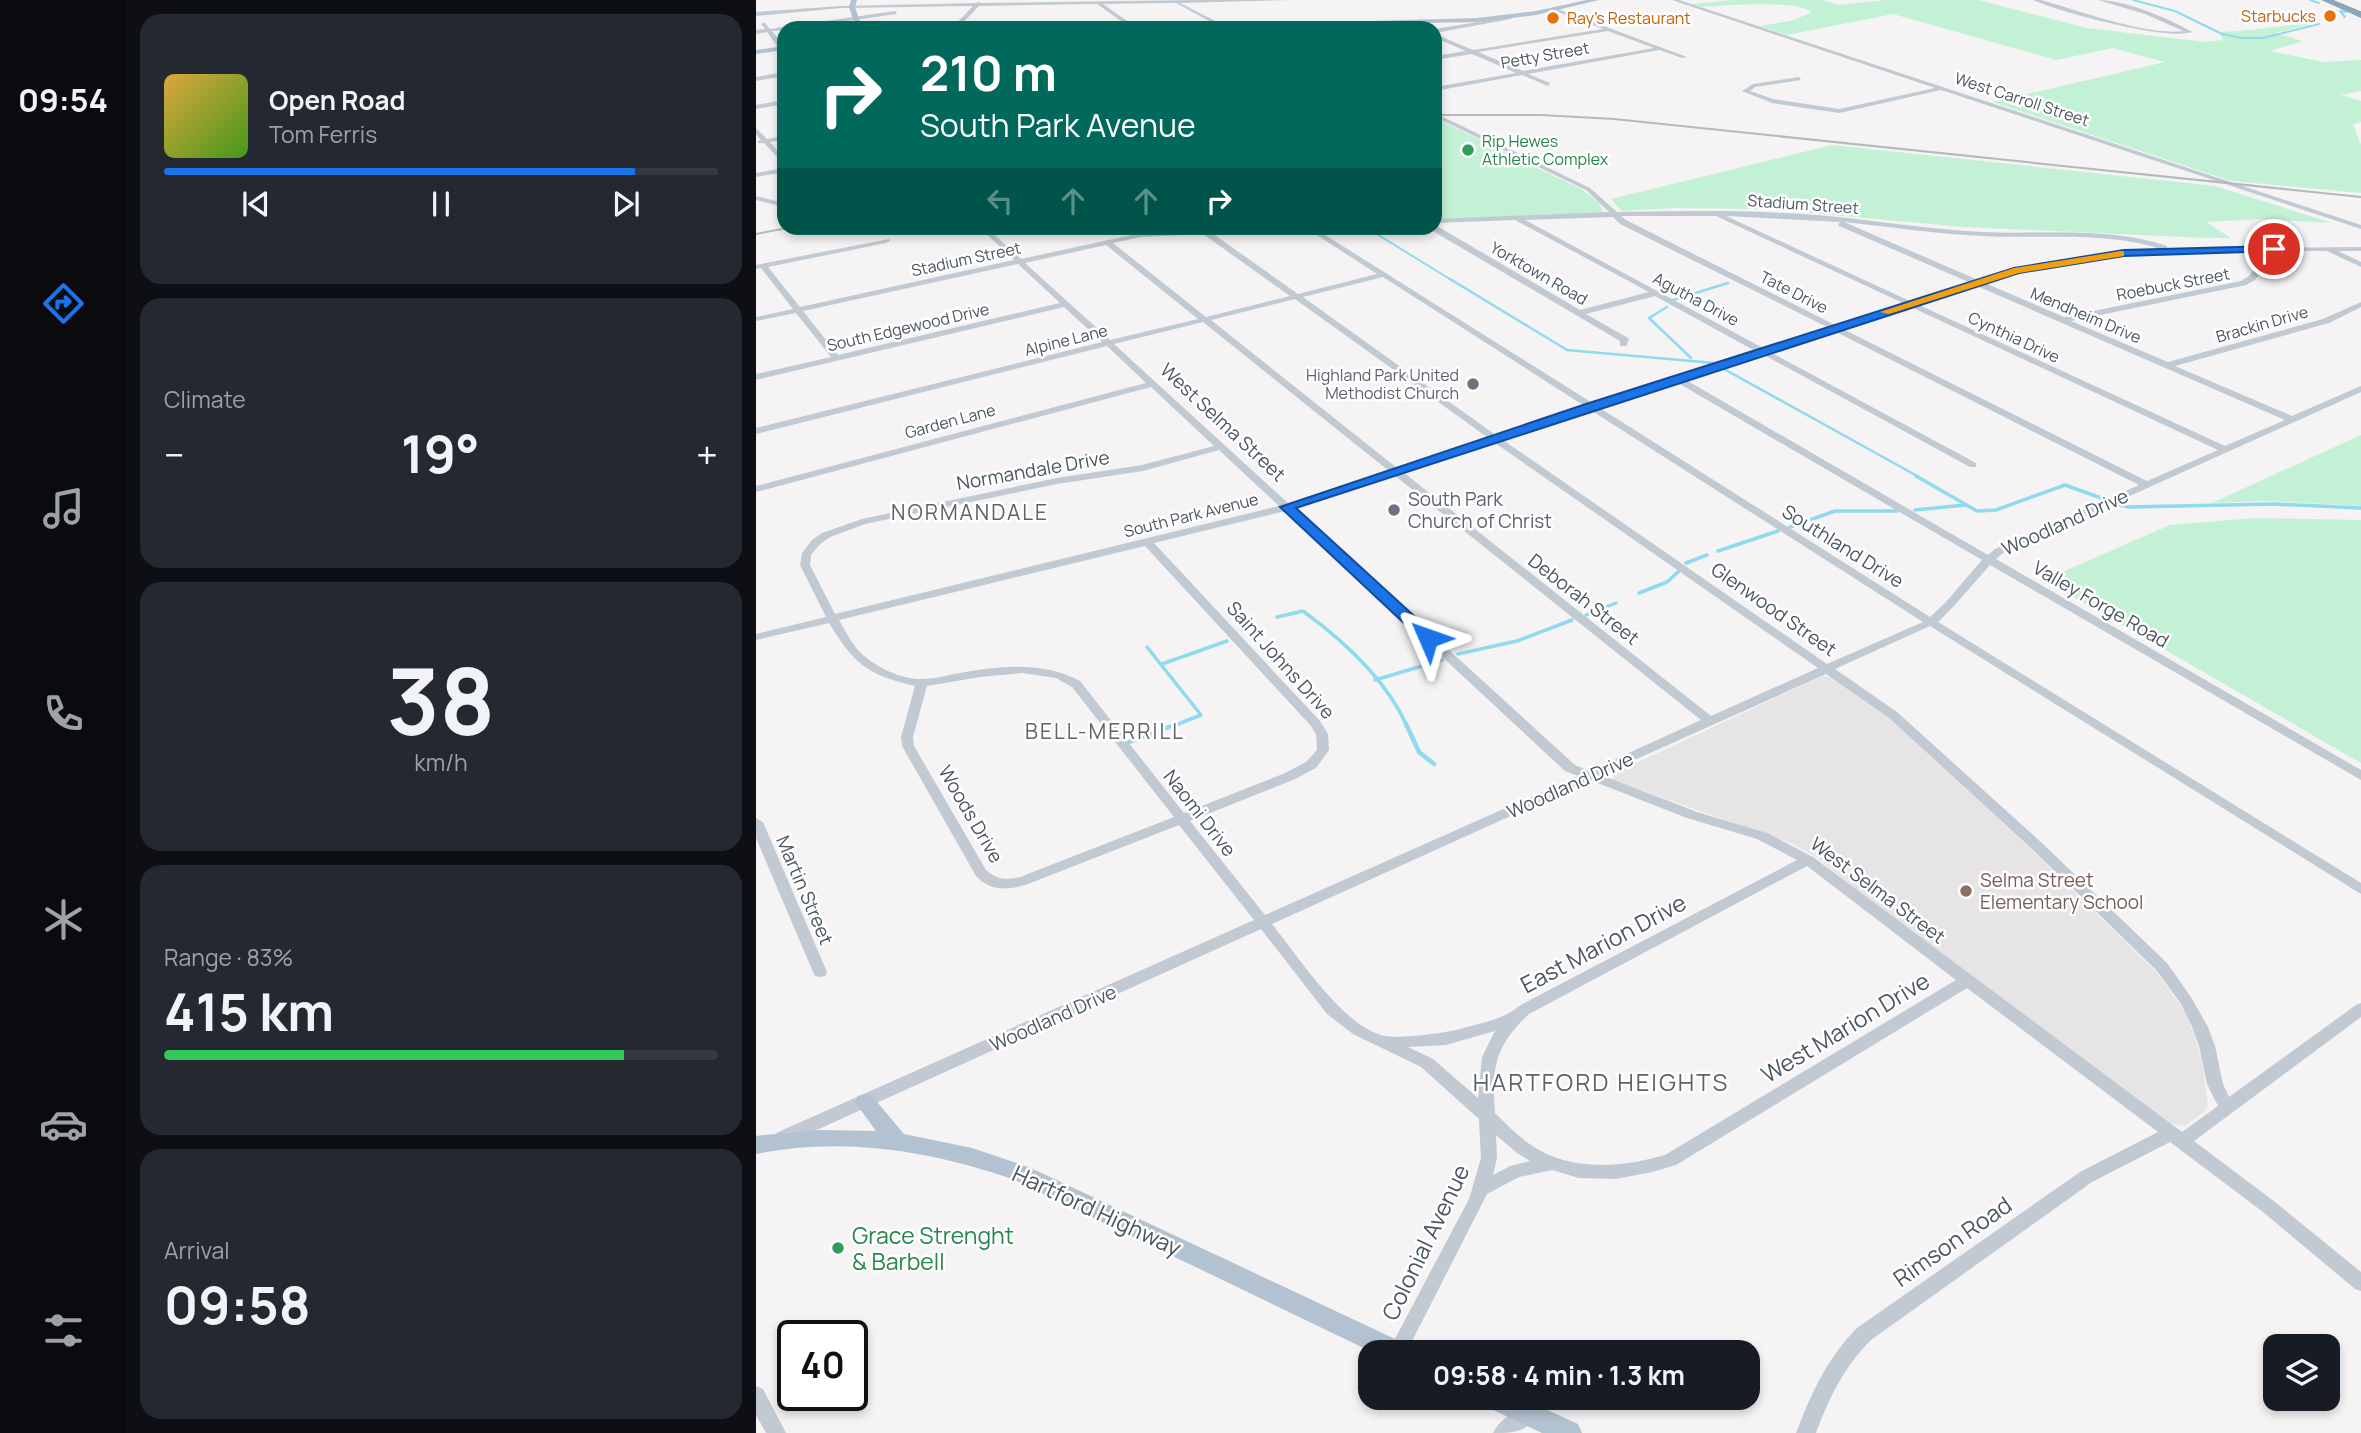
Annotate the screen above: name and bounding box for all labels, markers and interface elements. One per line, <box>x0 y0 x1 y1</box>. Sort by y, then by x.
place label: Starbucks <box>2241 5 2316 27</box>
place label: Ray's Restaurant <box>1567 7 1691 29</box>
marker: Starbucks <box>2322 8 2338 24</box>
marker: Ray's Restaurant <box>1545 10 1561 26</box>
street label: Petty Street <box>1499 36 1591 74</box>
text: 210 m <box>920 39 1057 106</box>
icon: right <box>805 49 896 140</box>
street label: West Carroll Street <box>1952 67 2092 131</box>
text: 09:54 <box>18 78 108 122</box>
text: Open Road <box>269 82 405 118</box>
text: South Park Avenue <box>920 103 1196 147</box>
text: Tom Ferris <box>269 118 377 150</box>
place label: Rip Hewes Athletic Complex <box>1482 130 1609 170</box>
marker: Rip Hewes Athletic Complex <box>1460 142 1476 158</box>
icon: left <box>981 182 1019 220</box>
icon: ahead <box>1054 182 1092 220</box>
icon: ahead <box>1127 182 1165 220</box>
icon: right <box>1200 182 1238 220</box>
icon: previous <box>237 185 275 223</box>
icon: pause <box>422 185 460 223</box>
icon: next <box>607 185 645 223</box>
street label: Stadium Street <box>1747 189 1859 219</box>
pin <box>2244 219 2304 279</box>
icon: arrive <box>2255 230 2293 268</box>
street label: Yorktown Road <box>1486 236 1592 310</box>
street label: Stadium Street <box>909 237 1023 281</box>
street label: Roebuck Street <box>2115 262 2231 306</box>
street label: Tate Drive <box>1756 266 1832 318</box>
street label: Agutha Drive <box>1649 267 1743 331</box>
icon: directions <box>39 279 88 328</box>
street label: Mendheim Drive <box>2027 282 2145 348</box>
street label: South Edgewood Drive <box>825 298 991 356</box>
street label: Brackin Drive <box>2213 300 2311 348</box>
street label: Cynthia Drive <box>1965 306 2063 368</box>
street label: Alpine Lane <box>1022 319 1110 361</box>
street label: West Selma Street <box>1155 357 1291 487</box>
place label: Highland Park United Methodist Church <box>1306 364 1459 404</box>
marker: Highland Park United Methodist Church <box>1465 376 1481 392</box>
text: Climate <box>164 383 246 415</box>
street label: Garden Lane <box>902 398 998 444</box>
text: 19° <box>401 418 480 489</box>
text: − <box>164 428 185 480</box>
text: + <box>696 428 718 480</box>
street label: Normandale Drive <box>955 444 1111 496</box>
street label: Woodland Drive <box>1998 482 2132 562</box>
icon: music <box>39 484 88 533</box>
place label: South Park Church of Christ <box>1408 486 1552 534</box>
street label: South Park Avenue <box>1121 488 1261 542</box>
district label: NORMANDALE <box>891 498 1049 526</box>
street label: Southland Drive <box>1777 498 1909 594</box>
marker: South Park Church of Christ <box>1386 502 1402 518</box>
street label: Deborah Street <box>1523 547 1645 651</box>
street label: Valley Forge Road <box>2028 555 2174 653</box>
street label: Glenwood Street <box>1706 556 1842 662</box>
street label: Saint Johns Drive <box>1221 595 1341 725</box>
position arrow <box>1391 601 1465 675</box>
text: 38 <box>387 638 495 762</box>
icon: phone <box>39 689 88 738</box>
district label: BELL-MERRILL <box>1025 717 1185 745</box>
street label: Woodland Drive <box>1503 745 1637 825</box>
text: km/h <box>414 746 468 778</box>
street label: Woods Drive <box>933 760 1009 868</box>
street label: Naomi Drive <box>1158 764 1242 862</box>
street label: Martin Street <box>770 831 840 949</box>
street label: West Selma Street <box>1805 831 1951 949</box>
place label: Selma Street Elementary School <box>1980 867 2143 915</box>
marker: Selma Street Elementary School <box>1958 883 1974 899</box>
street label: East Marion Drive <box>1515 886 1691 1000</box>
icon: climate <box>39 895 88 944</box>
text: Range · 83% <box>164 941 293 973</box>
street label: West Marion Drive <box>1755 964 1935 1090</box>
text: 415 km <box>164 976 334 1047</box>
street label: Woodland Drive <box>986 978 1120 1058</box>
district label: HARTFORD HEIGHTS <box>1473 1065 1729 1098</box>
icon: car <box>39 1100 88 1149</box>
street label: Hartford Highway <box>1007 1157 1187 1263</box>
street label: Colonial Avenue <box>1373 1159 1477 1325</box>
street label: Rimson Road <box>1886 1188 2018 1294</box>
place label: Grace Strenght & Barbell <box>852 1219 1014 1277</box>
text: Arrival <box>164 1234 230 1266</box>
marker: Grace Strenght & Barbell <box>830 1240 846 1256</box>
text: 09:58 <box>164 1269 311 1340</box>
icon: filters <box>39 1306 88 1355</box>
speed limit sign: 40 <box>777 1320 868 1411</box>
map controls <box>2263 1334 2340 1411</box>
button: layers <box>2263 1334 2340 1411</box>
text: 09:58 · 4 min · 1.3 km <box>1433 1357 1685 1393</box>

